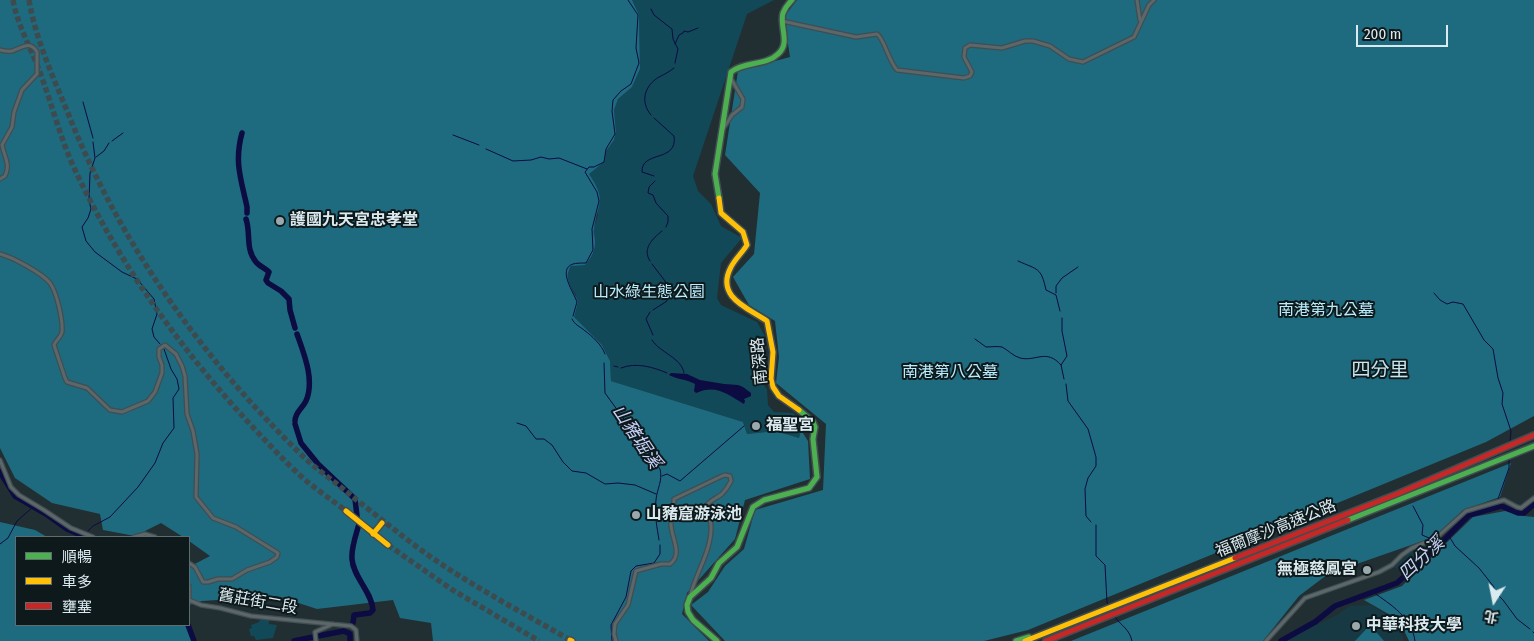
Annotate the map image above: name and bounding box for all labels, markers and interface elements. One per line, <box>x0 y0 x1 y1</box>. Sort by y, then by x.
scale bar <box>1359 15 1452 47</box>
text: 200 m <box>1364 25 1401 43</box>
place label: 護國九天宮忠孝堂 <box>290 211 418 231</box>
marker: 護國九天宮忠孝堂 <box>274 215 286 227</box>
park label: 山水綠生態公園 <box>593 283 705 303</box>
park label: 南港第九公墓 <box>1278 301 1374 321</box>
street label: 南深路 <box>748 336 772 386</box>
district label: 四分里 <box>1352 360 1408 382</box>
park label: 南港第八公墓 <box>902 363 998 383</box>
water label: 山豬堀溪 <box>607 401 665 473</box>
place label: 福聖宮 <box>766 416 814 436</box>
marker: 福聖宮 <box>750 420 762 432</box>
street label: 福爾摩沙高速公路 <box>1213 496 1339 562</box>
place label: 山豬窟游泳池 <box>646 505 742 525</box>
marker: 山豬窟游泳池 <box>630 509 642 521</box>
water label: 四分溪 <box>1395 533 1449 585</box>
legend <box>15 536 190 626</box>
text: 順暢 <box>62 548 92 566</box>
place label: 無極慈鳳宮 <box>1277 560 1357 580</box>
marker: 無極慈鳳宮 <box>1361 564 1373 576</box>
text: 車多 <box>62 573 92 591</box>
north arrow <box>1469 576 1519 626</box>
street label: 舊莊街二段 <box>217 586 299 618</box>
text: 壅塞 <box>62 598 92 616</box>
text: 北 <box>1483 607 1500 626</box>
place label: 中華科技大學 <box>1366 616 1462 636</box>
marker: 中華科技大學 <box>1350 620 1362 632</box>

